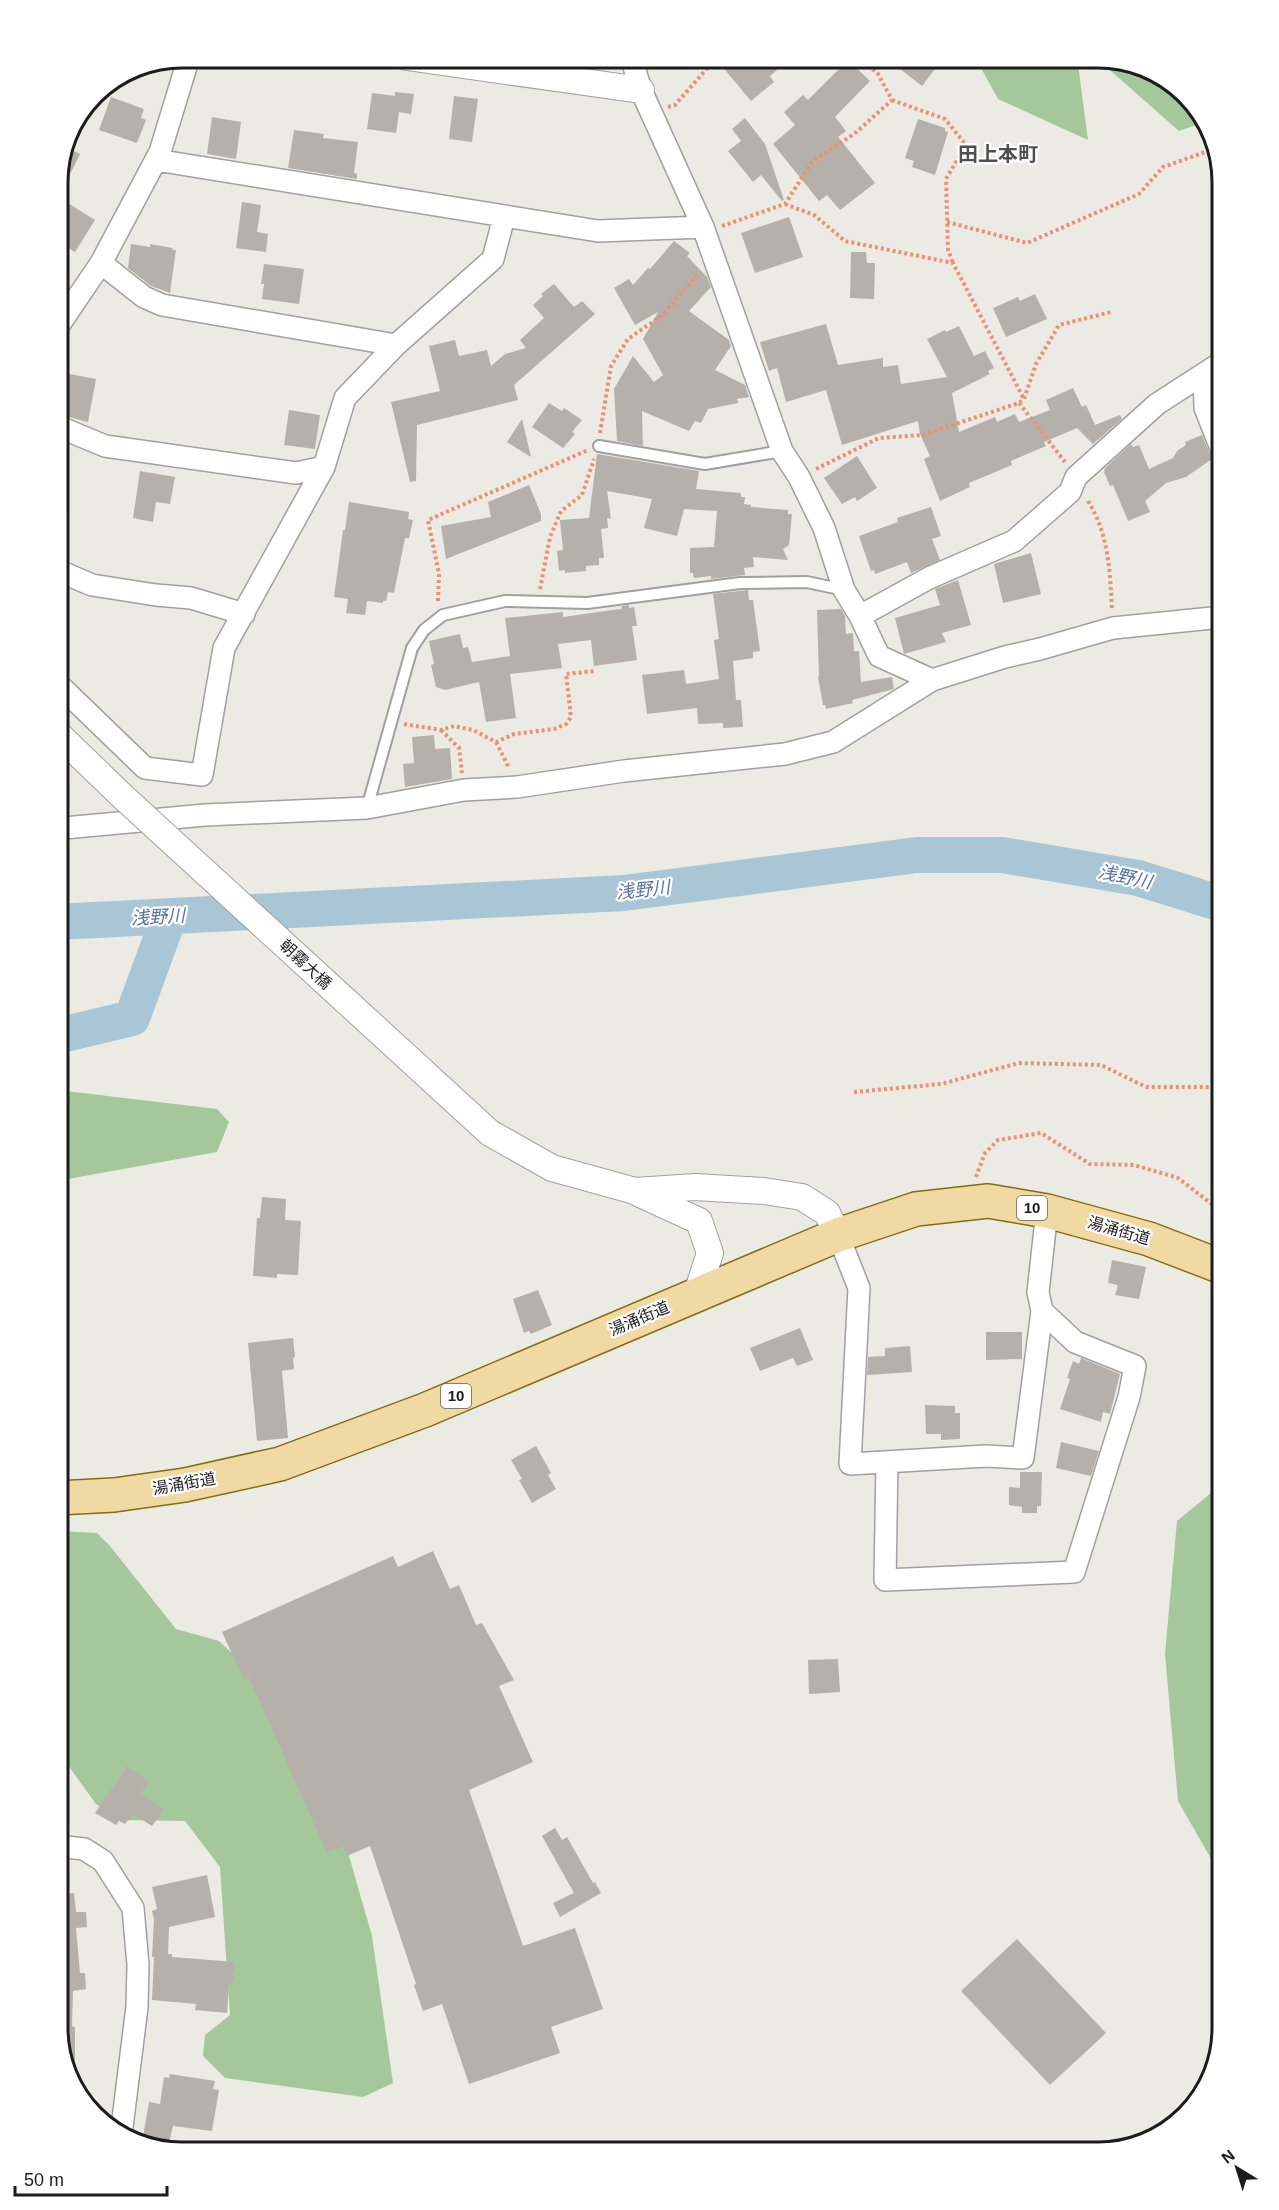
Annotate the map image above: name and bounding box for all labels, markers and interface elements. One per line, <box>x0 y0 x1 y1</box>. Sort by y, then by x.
district label: 田上本町 <box>958 143 1038 165</box>
water label: 浅野川 <box>1097 862 1155 893</box>
water label: 浅野川 <box>615 877 673 903</box>
water label: 浅野川 <box>131 905 187 928</box>
street label: 朝霧大橋 <box>276 936 335 992</box>
road number: 10 <box>1017 1196 1047 1220</box>
street label: 湯涌街道 <box>1086 1213 1152 1247</box>
street label: 湯涌街道 <box>606 1298 672 1339</box>
road number: 10 <box>441 1384 471 1408</box>
street label: 湯涌街道 <box>151 1470 217 1497</box>
north arrow <box>1207 2138 1267 2198</box>
text: N <box>1218 2146 1238 2167</box>
scale bar <box>15 2159 166 2197</box>
text: 50 m <box>24 2170 64 2190</box>

